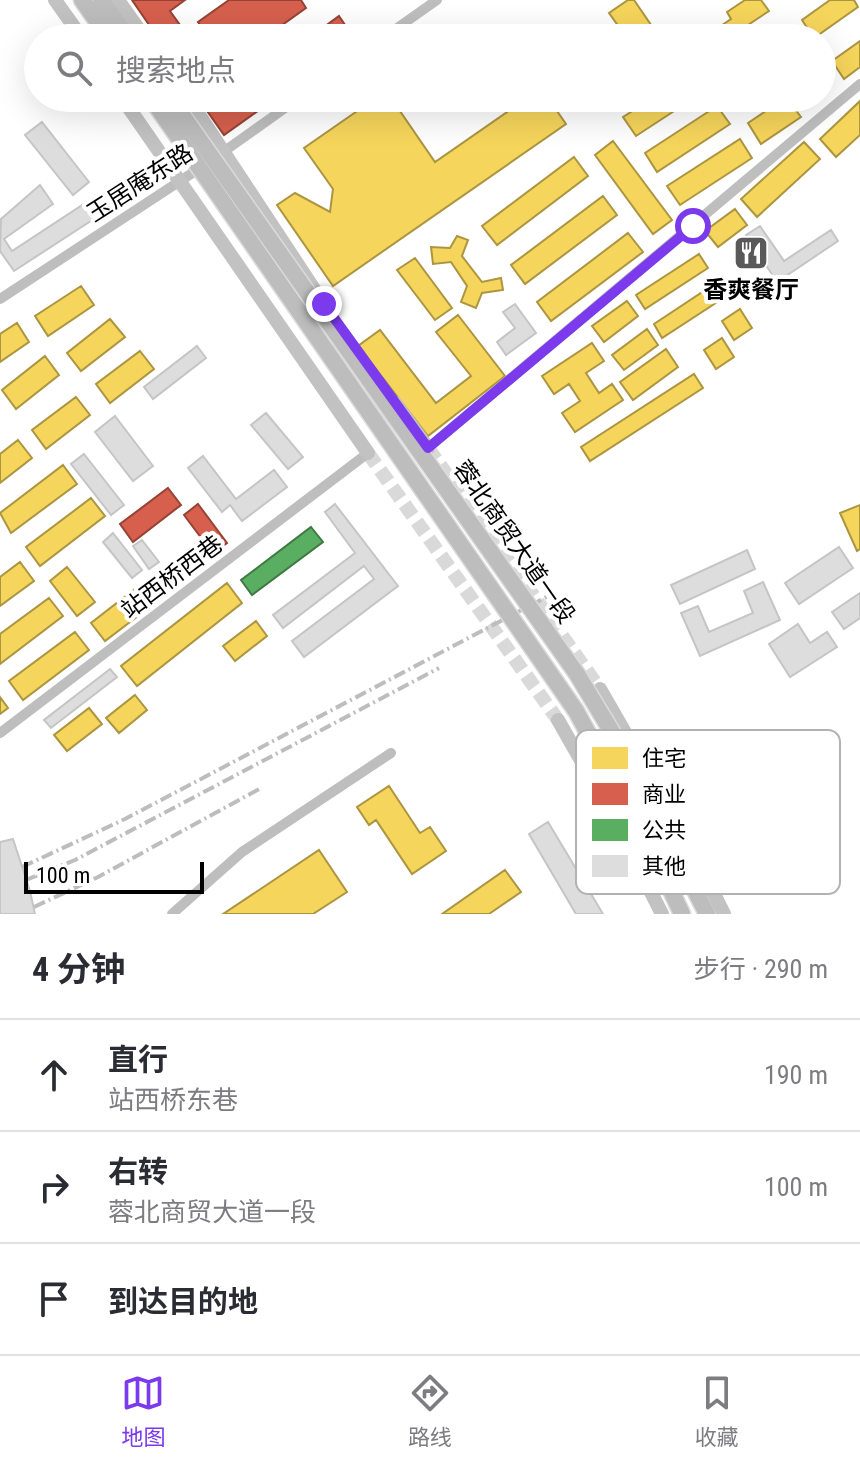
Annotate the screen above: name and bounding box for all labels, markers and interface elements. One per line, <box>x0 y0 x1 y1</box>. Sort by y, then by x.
search box <box>24 24 836 112</box>
icon: search <box>52 46 96 90</box>
text: 搜索地点 <box>116 53 236 88</box>
street label: 玉居庵东路 <box>82 139 198 227</box>
route start <box>675 208 711 244</box>
restaurant icon: 香爽餐厅 <box>732 234 770 272</box>
place label: 香爽餐厅 <box>703 276 799 304</box>
route end <box>306 286 342 322</box>
street label: 蓉北商贸大道一段 <box>447 455 581 629</box>
street label: 站西桥西巷 <box>116 530 228 624</box>
legend <box>576 730 840 894</box>
text: 住宅 <box>642 746 686 771</box>
text: 商业 <box>642 782 686 807</box>
text: 公共 <box>642 818 686 843</box>
text: 其他 <box>642 854 686 879</box>
scale bar <box>24 858 204 894</box>
text: 100 m <box>36 863 90 888</box>
text: 4 分钟 <box>32 949 125 989</box>
text: 步行 · 290 m <box>694 954 828 984</box>
text: 直行 <box>108 1042 168 1077</box>
icon: ahead <box>32 1053 76 1097</box>
text: 190 m <box>764 1060 828 1090</box>
text: 站西桥东巷 <box>108 1085 238 1115</box>
text: 右转 <box>108 1154 168 1189</box>
icon: right <box>32 1165 76 1209</box>
text: 100 m <box>764 1172 828 1202</box>
text: 蓉北商贸大道一段 <box>108 1197 316 1227</box>
icon: arrive <box>32 1277 76 1321</box>
text: 到达目的地 <box>108 1284 258 1319</box>
tab: 地图 <box>121 1371 165 1451</box>
tab: 路线 <box>408 1371 452 1451</box>
tab: 收藏 <box>695 1371 739 1451</box>

